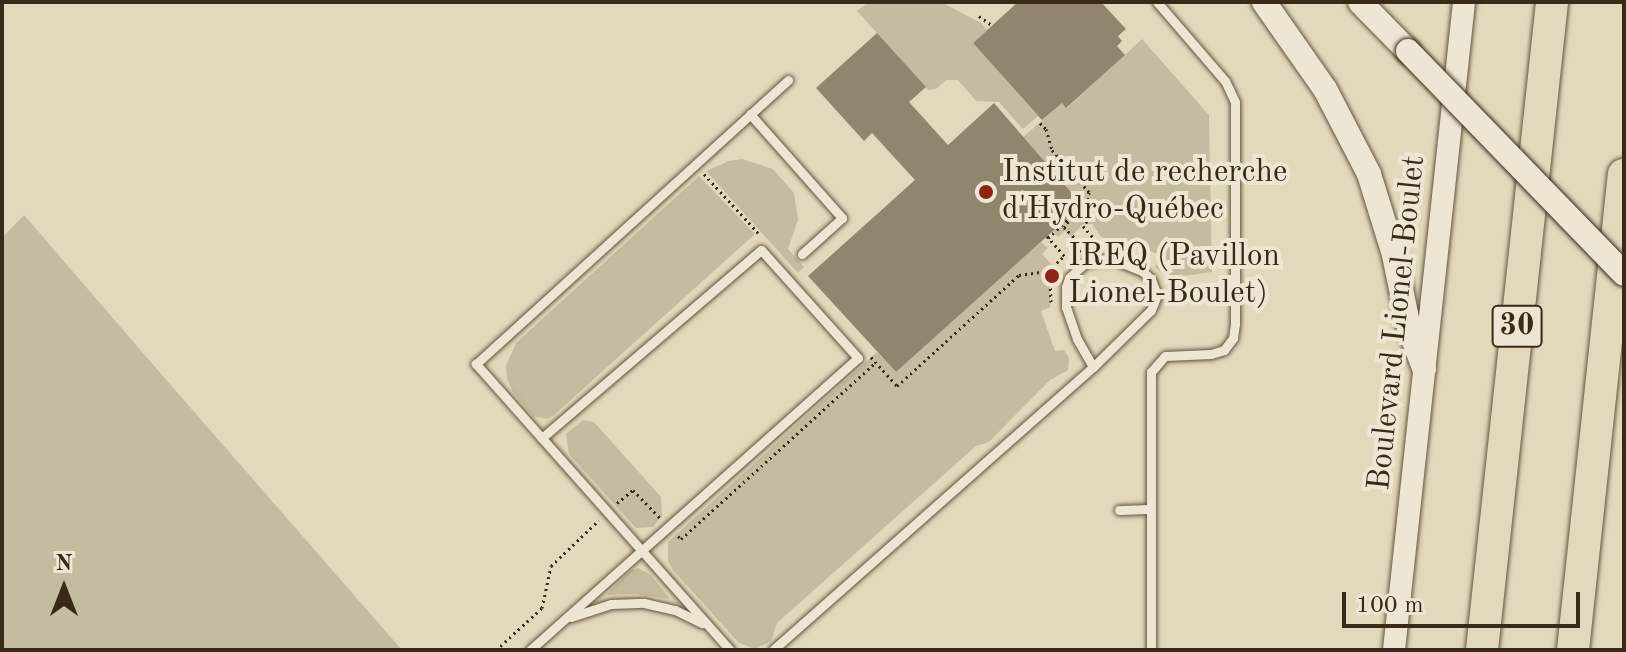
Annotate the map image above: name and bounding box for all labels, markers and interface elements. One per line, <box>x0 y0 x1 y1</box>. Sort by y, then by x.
street label: Boulevard Lionel-Boulet <box>1361 153 1435 493</box>
place label: Institut de recherche d'Hydro-Québec <box>1002 155 1288 230</box>
marker: Institut de recherche d'Hydro-Québec <box>977 183 995 201</box>
place label: IREQ (Pavillon Lionel-Boulet) <box>1068 239 1280 314</box>
marker: IREQ (Pavillon Lionel-Boulet) <box>1043 267 1061 285</box>
road number: 30 <box>1491 300 1543 352</box>
north arrow <box>24 548 104 628</box>
text: N <box>56 553 72 575</box>
scale bar <box>1346 576 1584 626</box>
text: 100 m <box>1356 594 1424 618</box>

